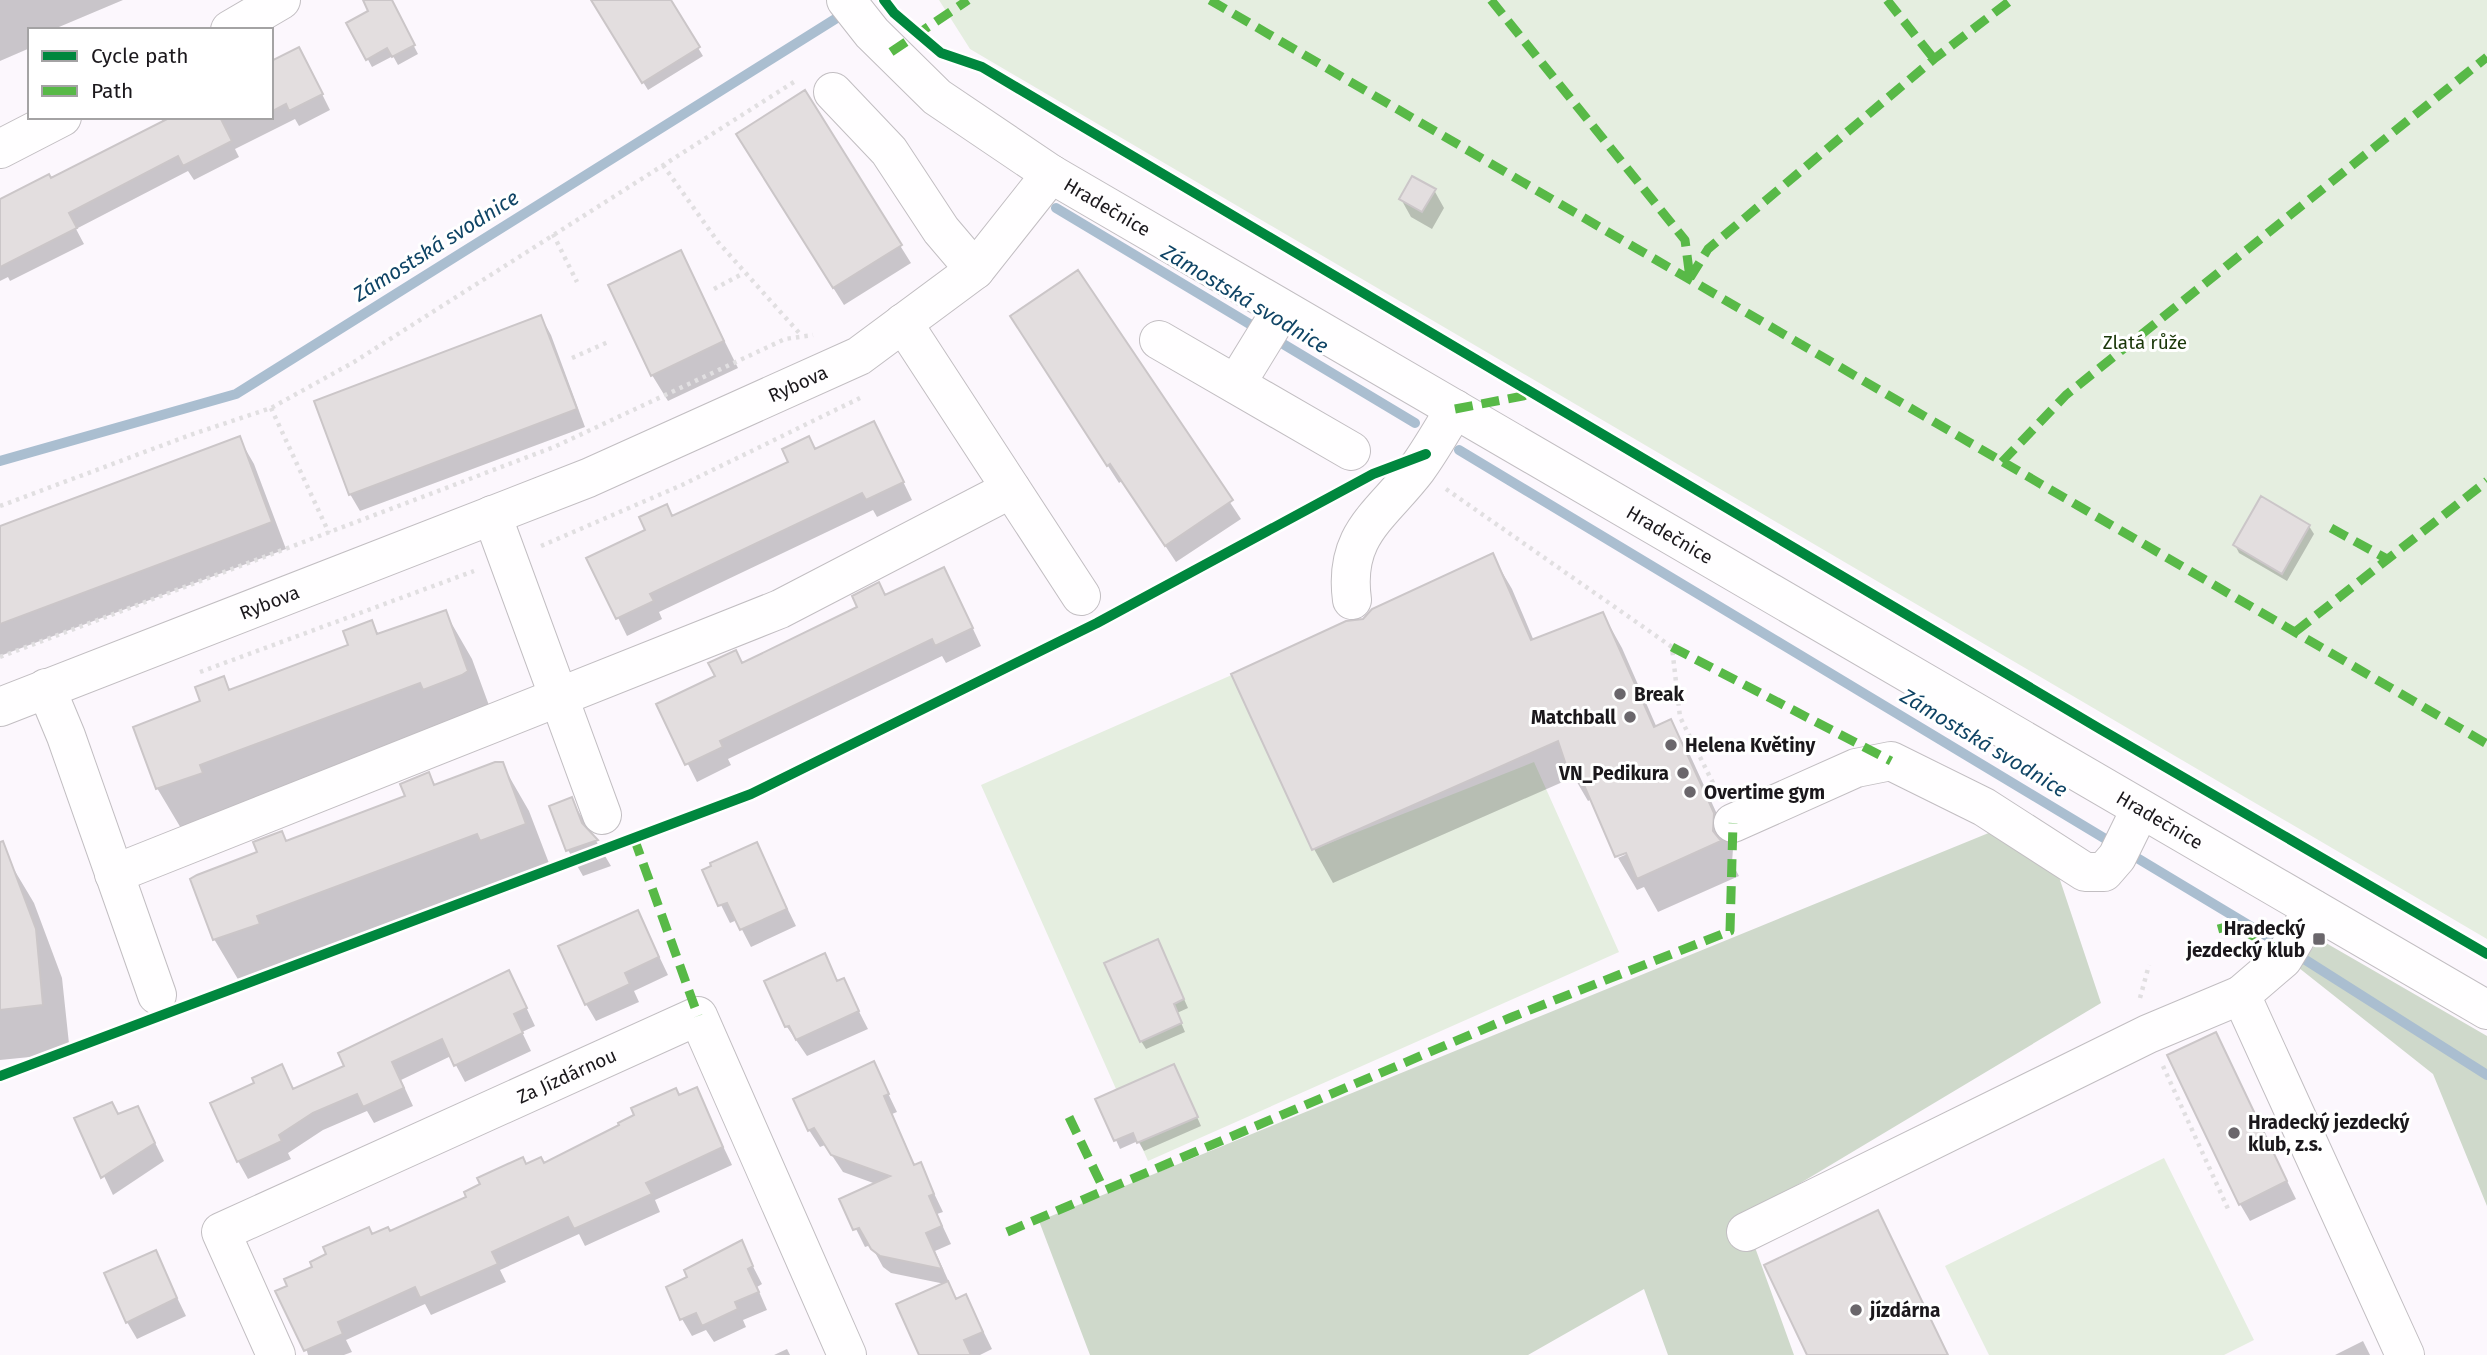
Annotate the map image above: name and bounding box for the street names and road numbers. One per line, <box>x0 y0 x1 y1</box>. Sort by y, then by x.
street label: Hradečnice <box>1060 173 1155 241</box>
street label: Rybova <box>764 360 831 407</box>
street label: Hradečnice <box>1623 500 1717 569</box>
street label: Rybova <box>236 580 303 624</box>
street label: Hradečnice <box>2113 785 2207 854</box>
street label: Za Jízdárnou <box>513 1043 620 1108</box>

